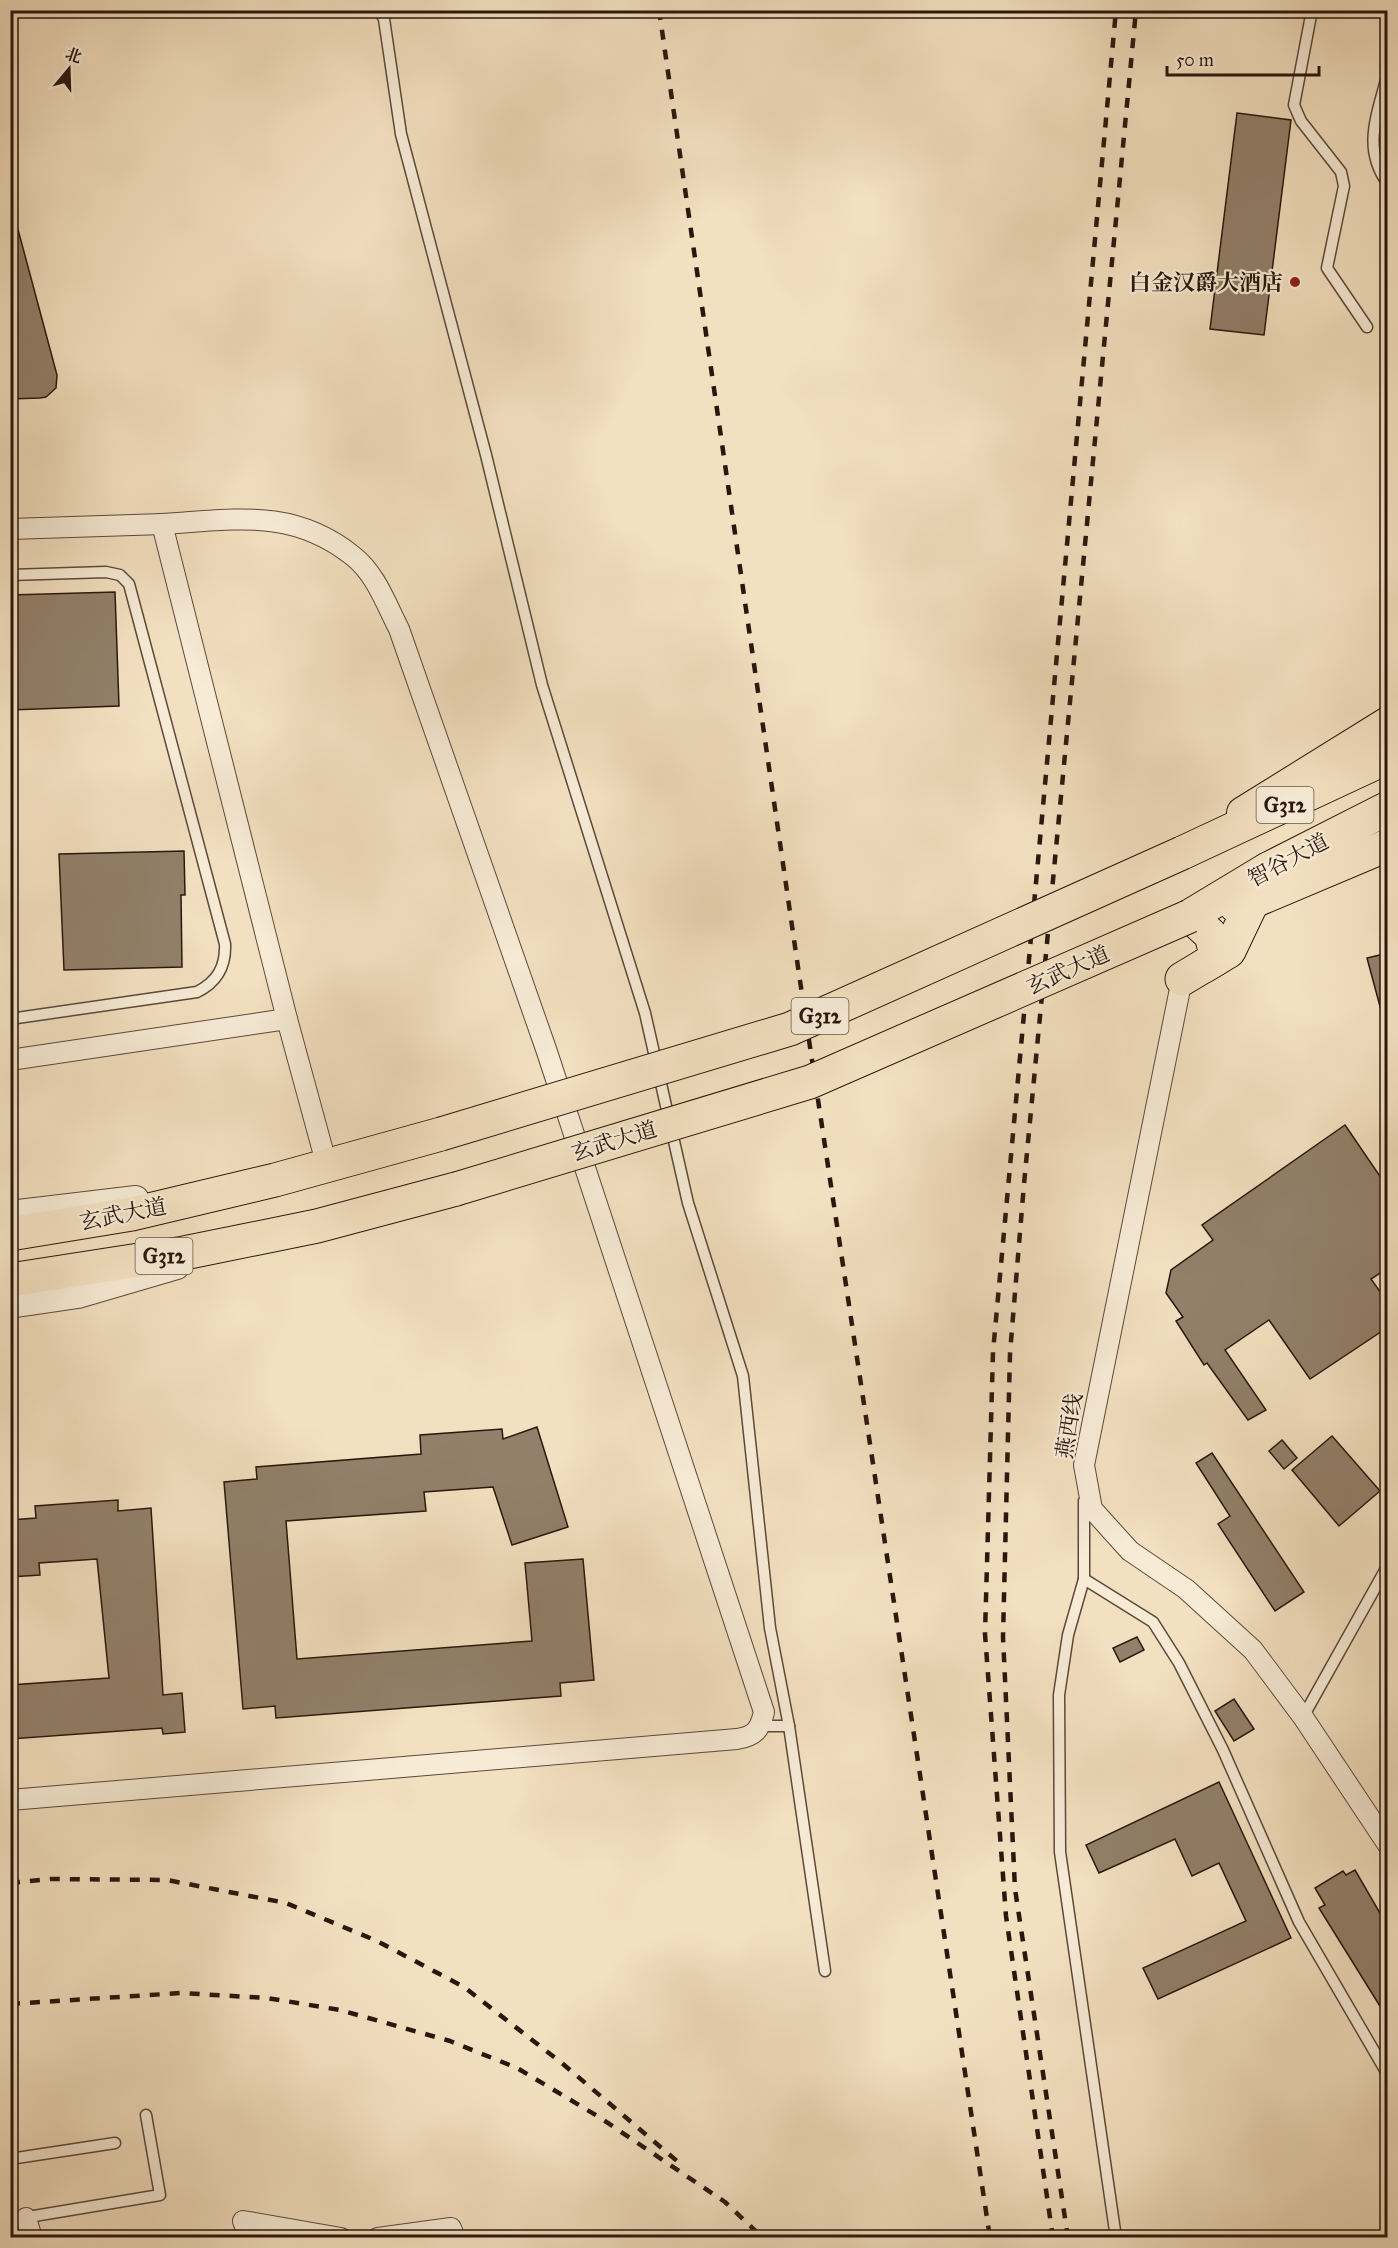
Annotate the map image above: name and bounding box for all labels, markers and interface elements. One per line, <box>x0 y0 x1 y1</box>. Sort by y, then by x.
north arrow <box>39 39 99 99</box>
scale bar <box>1167 39 1318 77</box>
text: 北 <box>63 44 84 67</box>
text: 50 m <box>1176 49 1214 71</box>
place label: 白金汉爵大酒店 <box>1129 269 1283 296</box>
marker: 白金汉爵大酒店 <box>1288 275 1302 289</box>
road number: G312 <box>1256 787 1314 823</box>
street label: 智谷大道 <box>1243 827 1333 893</box>
street label: 玄武大道 <box>1022 940 1114 1000</box>
road number: G312 <box>792 998 848 1034</box>
street label: 玄武大道 <box>568 1115 660 1167</box>
street label: 玄武大道 <box>77 1192 169 1236</box>
road number: G312 <box>136 1238 192 1274</box>
street label: 燕西线 <box>1051 1391 1087 1461</box>

